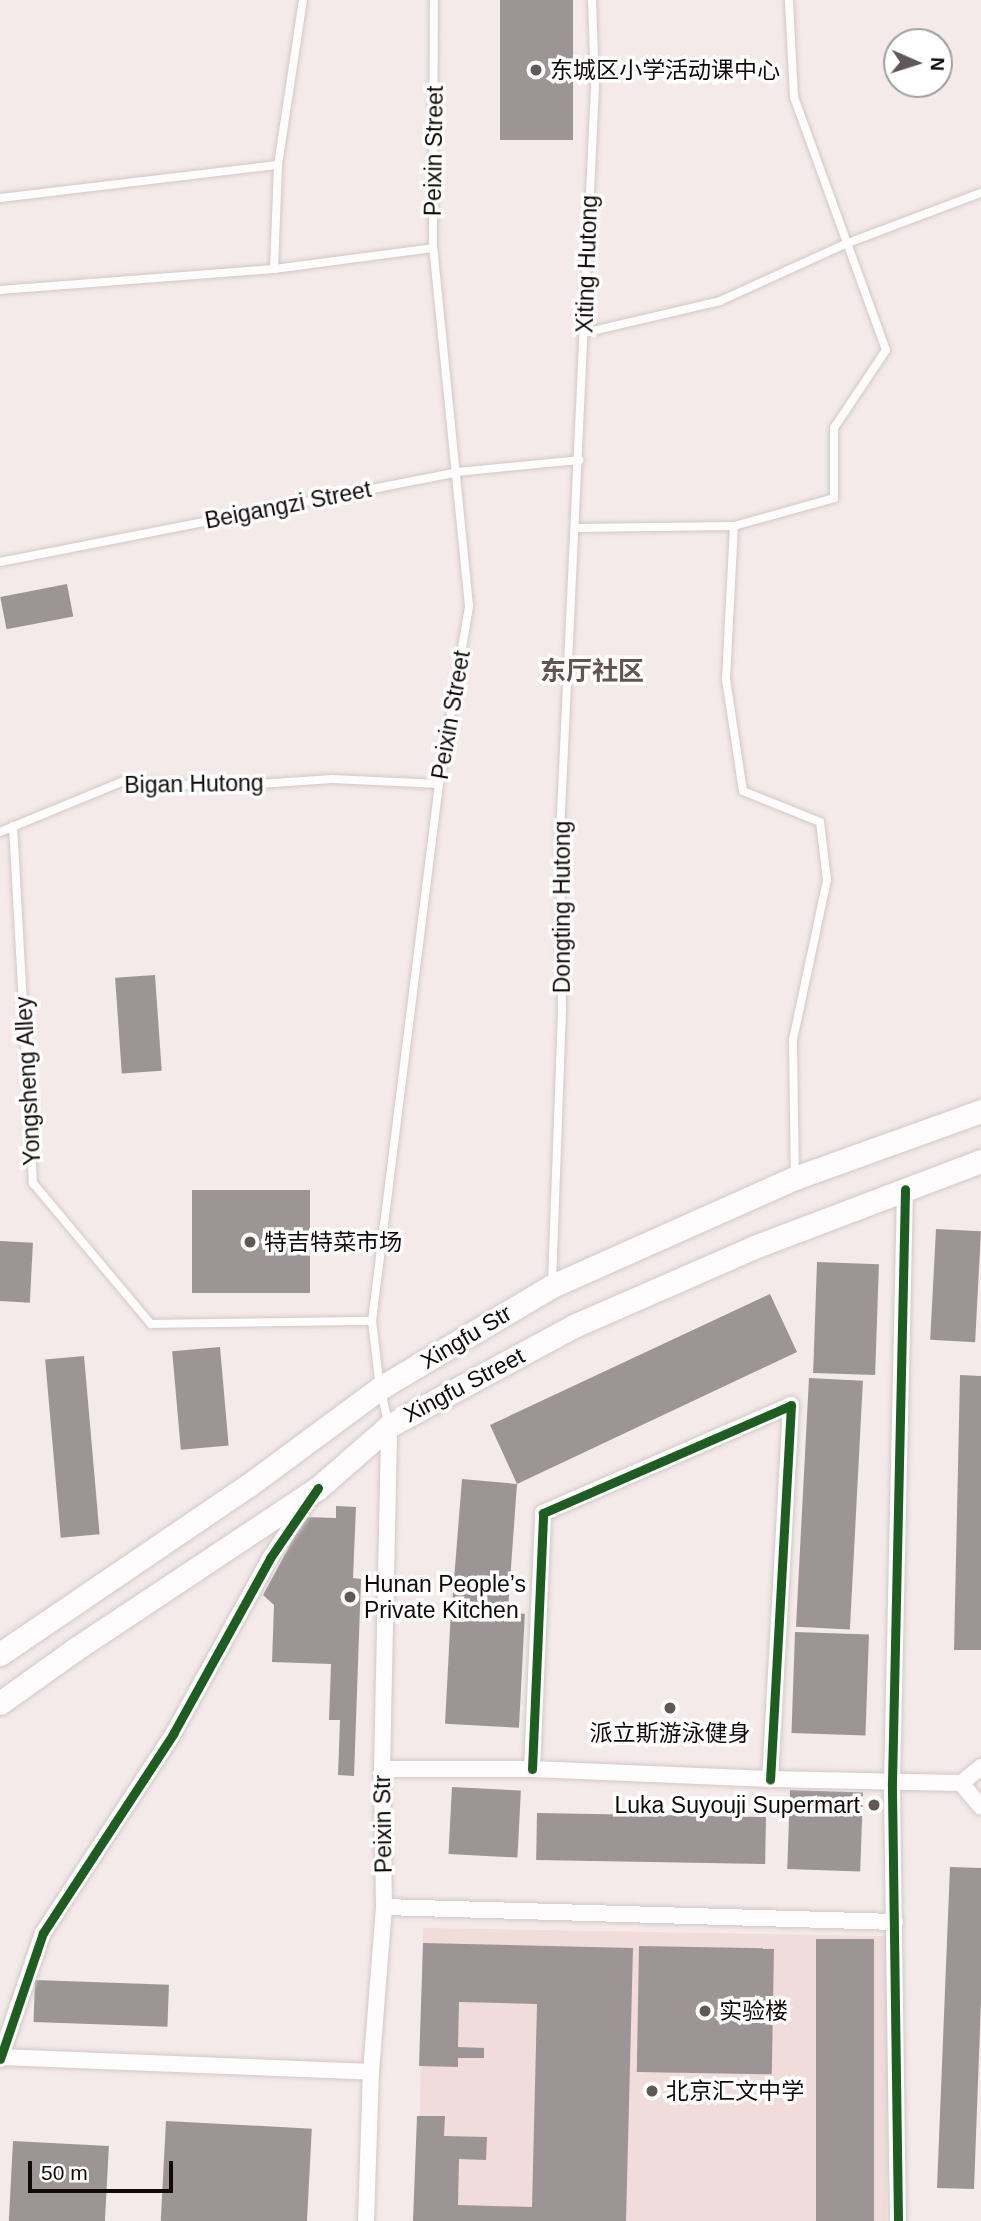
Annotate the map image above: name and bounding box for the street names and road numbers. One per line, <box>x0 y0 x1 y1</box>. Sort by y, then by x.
street label: Peixin Street <box>419 86 449 216</box>
street label: Xiting Hutong <box>571 195 603 333</box>
street label: Beigangzi Street <box>203 475 373 535</box>
street label: Peixin Street <box>426 648 476 782</box>
street label: Bigan Hutong <box>124 769 264 799</box>
street label: Dongting Hutong <box>548 821 576 993</box>
street label: Yongsheng Alley <box>10 995 46 1167</box>
street label: Xingfu Str <box>416 1299 516 1375</box>
street label: Xingfu Street <box>399 1342 529 1428</box>
street label: Peixin Str <box>368 1775 398 1873</box>

